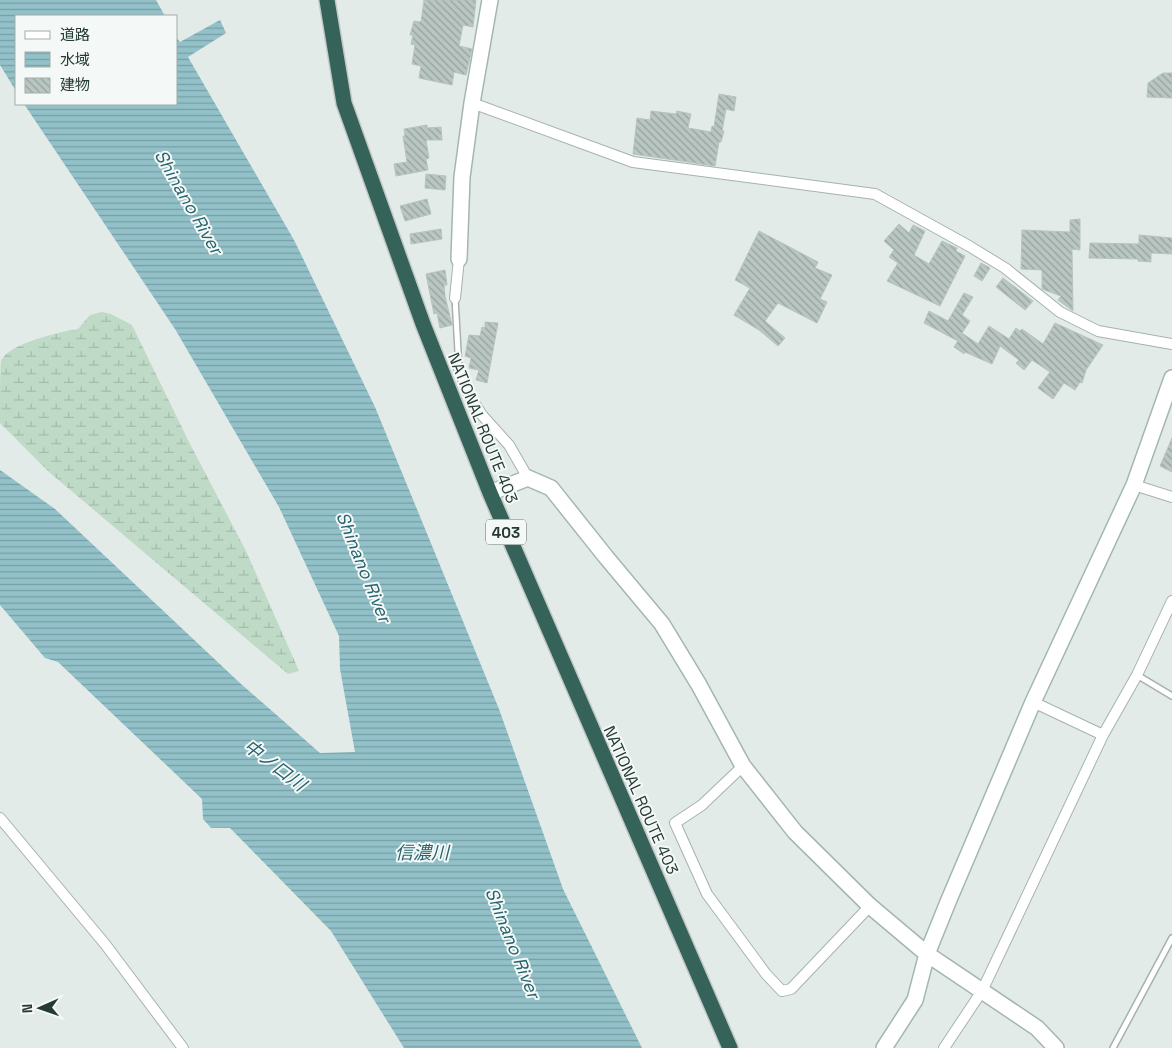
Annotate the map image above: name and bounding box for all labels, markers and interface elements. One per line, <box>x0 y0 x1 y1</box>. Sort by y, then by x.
legend <box>15 15 178 105</box>
text: 道路 <box>60 25 90 44</box>
text: 水域 <box>60 50 90 69</box>
text: 建物 <box>60 75 90 94</box>
water label: Shinano River <box>150 145 229 260</box>
street label: NATIONAL ROUTE 403 <box>443 350 523 506</box>
water label: Shinano River <box>331 508 397 628</box>
road number: 403 <box>486 520 526 544</box>
street label: NATIONAL ROUTE 403 <box>599 722 683 878</box>
water label: 中ノ口川 <box>239 734 312 797</box>
water label: 信濃川 <box>395 841 451 864</box>
water label: Shinano River <box>480 884 546 1004</box>
north arrow <box>15 983 65 1033</box>
text: N <box>18 1003 36 1013</box>

